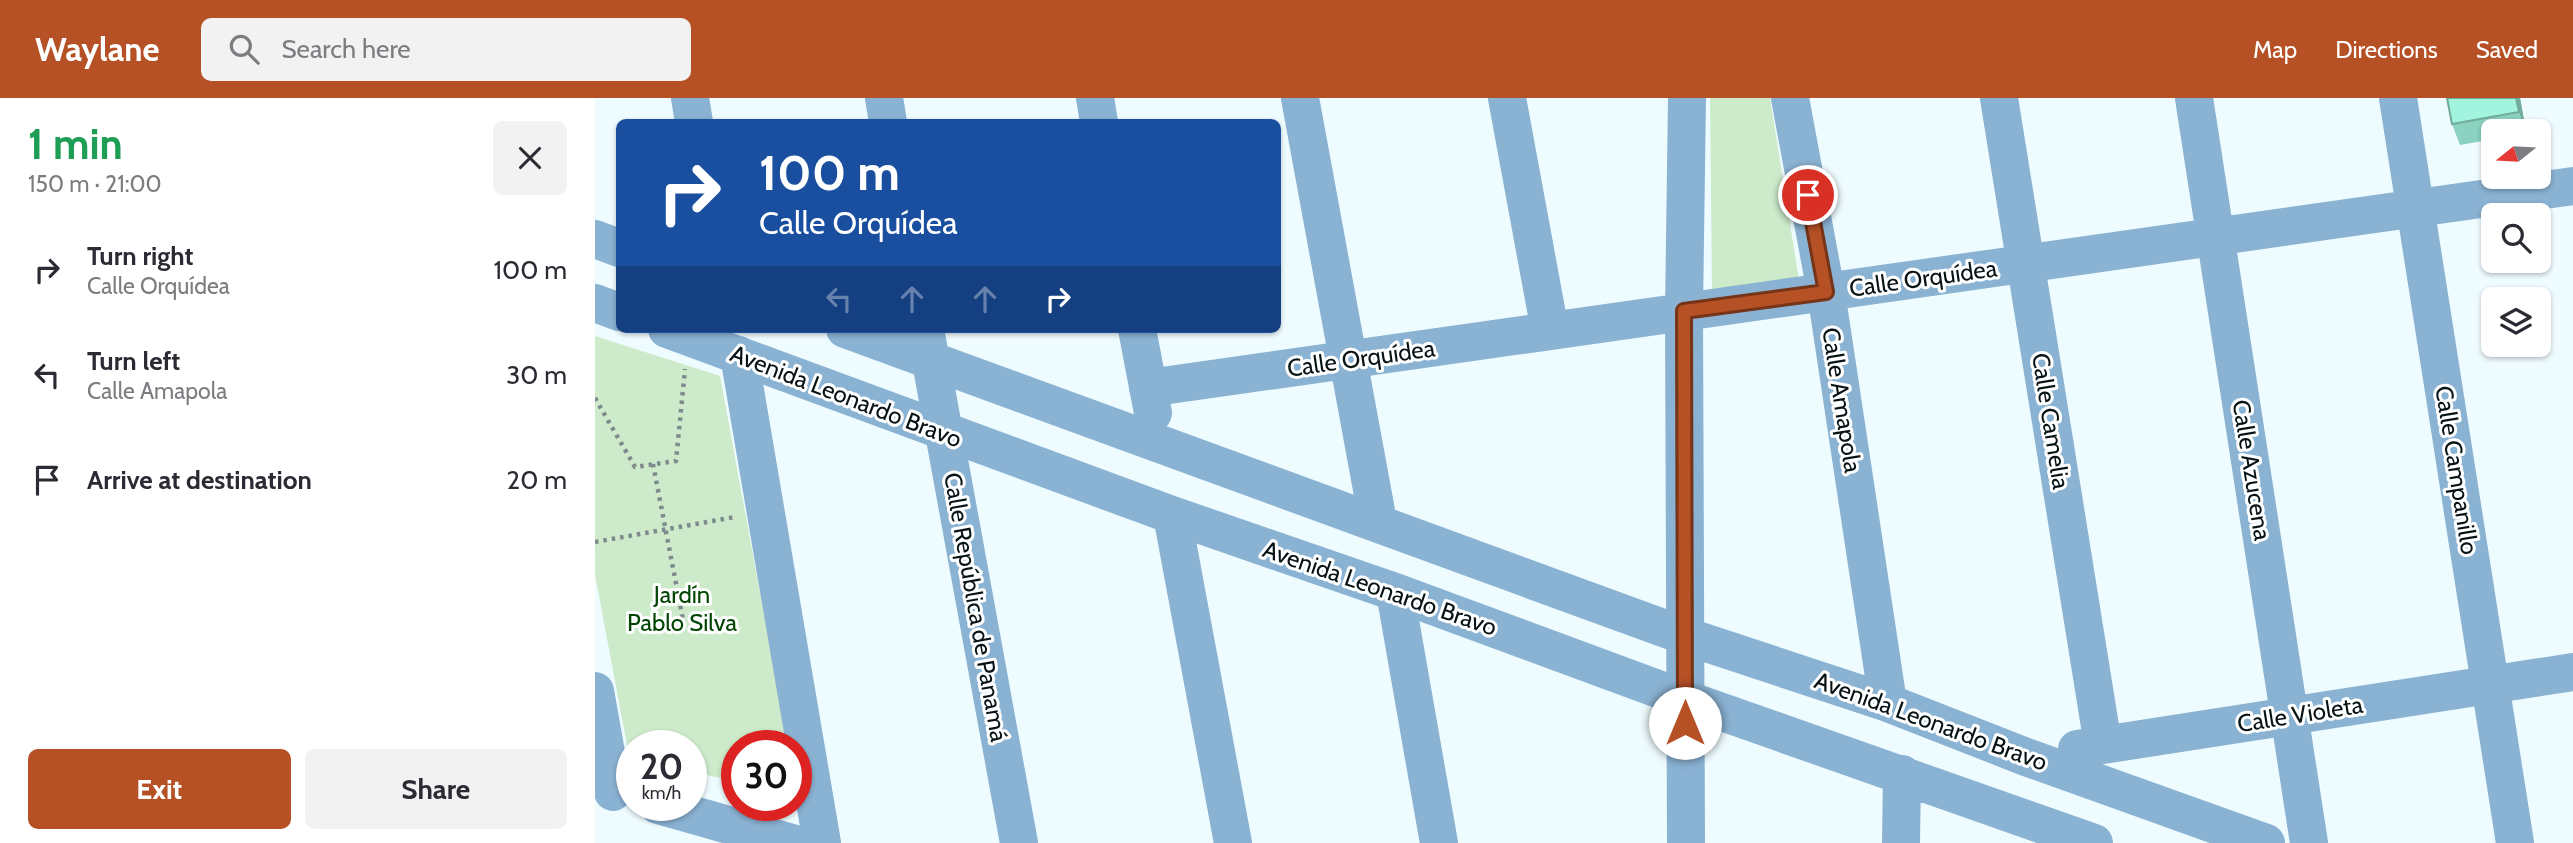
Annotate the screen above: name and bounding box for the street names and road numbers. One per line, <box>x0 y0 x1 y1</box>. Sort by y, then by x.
street label: Calle Orquídea <box>1847 253 1999 303</box>
street label: Calle Amapola <box>1816 325 1868 475</box>
street label: Calle Orquídea <box>1285 333 1437 383</box>
street label: Avenida Leonardo Bravo <box>726 338 966 454</box>
street label: Calle Camelia <box>2026 351 2076 491</box>
street label: Calle Campanillo <box>2429 384 2485 556</box>
street label: Calle Azucena <box>2227 398 2277 543</box>
street label: Calle República de Panamá <box>938 470 1014 744</box>
street label: Avenida Leonardo Bravo <box>1259 534 1501 642</box>
street label: Avenida Leonardo Bravo <box>1811 665 2051 777</box>
street label: Calle Violeta <box>2235 690 2365 738</box>

